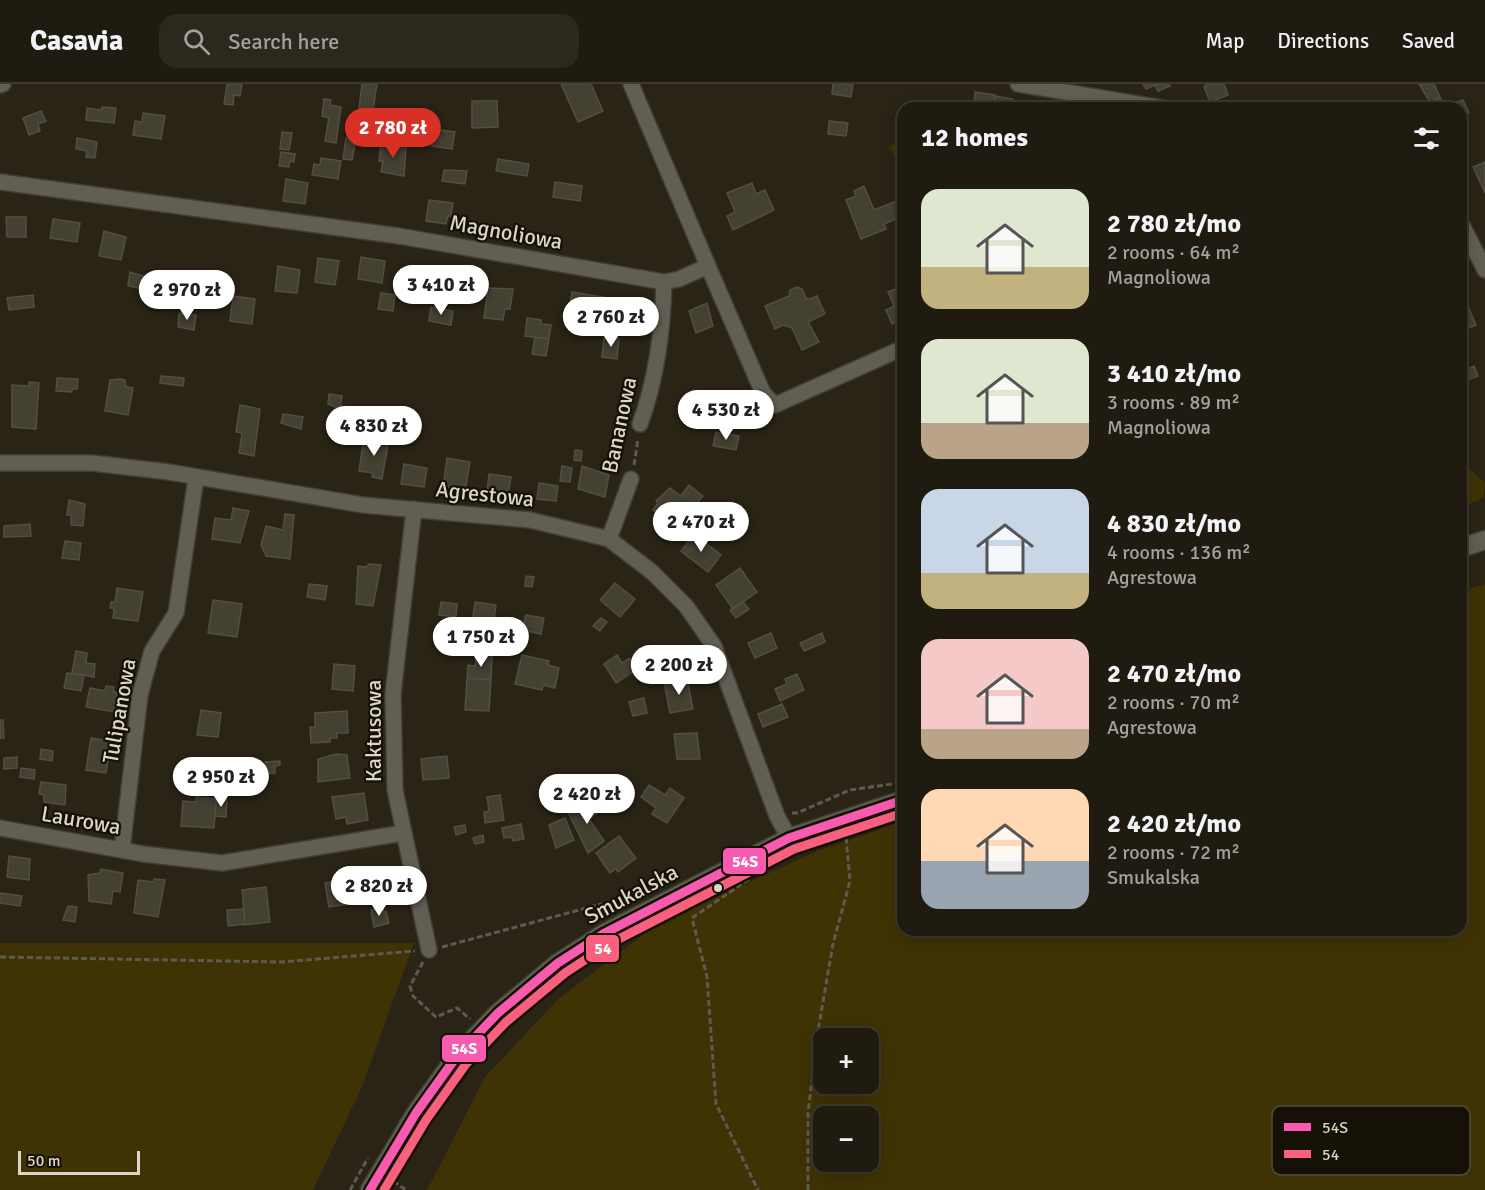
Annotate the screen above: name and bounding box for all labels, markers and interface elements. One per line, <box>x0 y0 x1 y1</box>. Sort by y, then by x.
search box <box>159 14 579 68</box>
text: Casavia <box>30 24 123 58</box>
icon: search <box>180 25 213 58</box>
text: Search here <box>228 28 339 55</box>
text: Map <box>1206 28 1244 54</box>
text: Directions <box>1277 28 1369 54</box>
text: Saved <box>1402 28 1455 54</box>
pin: 2 780 zł <box>331 108 455 159</box>
text: 2 780 zł <box>359 115 427 140</box>
text: 12 homes <box>921 122 1028 154</box>
icon: filters <box>1410 122 1443 155</box>
text: 2 780 zł/mo <box>1107 208 1241 240</box>
street label: Magnoliowa <box>447 209 565 255</box>
icon: home <box>969 213 1041 285</box>
text: 2 rooms · 64 m² <box>1107 240 1240 265</box>
pin: 3 410 zł <box>379 265 503 316</box>
text: Magnoliowa <box>1107 265 1211 290</box>
pin: 2 970 zł <box>125 270 249 321</box>
text: 3 410 zł <box>407 272 475 297</box>
text: 2 970 zł <box>153 277 221 302</box>
pin: 2 760 zł <box>549 297 673 348</box>
text: 2 760 zł <box>577 304 645 329</box>
text: 3 410 zł/mo <box>1107 358 1241 390</box>
icon: home <box>969 363 1041 435</box>
street label: Bananowa <box>596 374 642 476</box>
pin: 4 530 zł <box>664 390 788 441</box>
text: 3 rooms · 89 m² <box>1107 390 1240 415</box>
text: 4 530 zł <box>692 397 760 422</box>
pin: 4 830 zł <box>312 406 436 457</box>
text: 4 830 zł <box>340 413 408 438</box>
text: Magnoliowa <box>1107 415 1211 440</box>
street label: Agrestowa <box>434 475 536 513</box>
pin: 2 470 zł <box>639 502 763 553</box>
text: 4 830 zł/mo <box>1107 508 1241 540</box>
text: 2 470 zł <box>667 509 735 534</box>
icon: home <box>969 513 1041 585</box>
text: 4 rooms · 136 m² <box>1107 540 1251 565</box>
text: Agrestowa <box>1107 565 1197 590</box>
pin: 1 750 zł <box>419 617 543 668</box>
text: 1 750 zł <box>447 624 515 649</box>
pin: 2 200 zł <box>617 645 741 696</box>
text: 2 200 zł <box>645 652 713 677</box>
street label: Tulipanowa <box>96 656 142 766</box>
text: 2 470 zł/mo <box>1107 658 1241 690</box>
icon: home <box>969 663 1041 735</box>
street label: Kaktusowa <box>360 680 387 782</box>
text: 2 rooms · 70 m² <box>1107 690 1240 715</box>
text: Agrestowa <box>1107 715 1197 740</box>
pin: 2 950 zł <box>159 757 283 808</box>
text: 2 950 zł <box>187 764 255 789</box>
pin: 2 420 zł <box>525 774 649 825</box>
text: 2 420 zł <box>553 781 621 806</box>
street label: Laurowa <box>39 800 123 840</box>
text: 2 420 zł/mo <box>1107 808 1241 840</box>
icon: home <box>969 813 1041 885</box>
text: 2 rooms · 72 m² <box>1107 840 1240 865</box>
line badge: 54S <box>722 847 767 875</box>
text: 54S <box>732 852 758 872</box>
street label: Smukalska <box>580 858 682 930</box>
text: Smukalska <box>1107 865 1200 890</box>
pin: 2 820 zł <box>317 866 441 917</box>
text: 2 820 zł <box>345 873 413 898</box>
unlabelled marker <box>712 882 724 894</box>
line badge: 54 <box>585 934 620 963</box>
text: 54 <box>594 939 612 959</box>
map controls <box>813 1028 879 1172</box>
button: + <box>813 1028 879 1094</box>
line badge: 54S <box>441 1034 487 1063</box>
text: 54S <box>451 1039 477 1059</box>
button: − <box>813 1106 879 1172</box>
legend <box>1272 1106 1470 1175</box>
text: 54S <box>1322 1118 1348 1138</box>
text: 54 <box>1322 1145 1340 1165</box>
scale bar <box>18 1148 140 1176</box>
text: 50 m <box>27 1151 61 1171</box>

